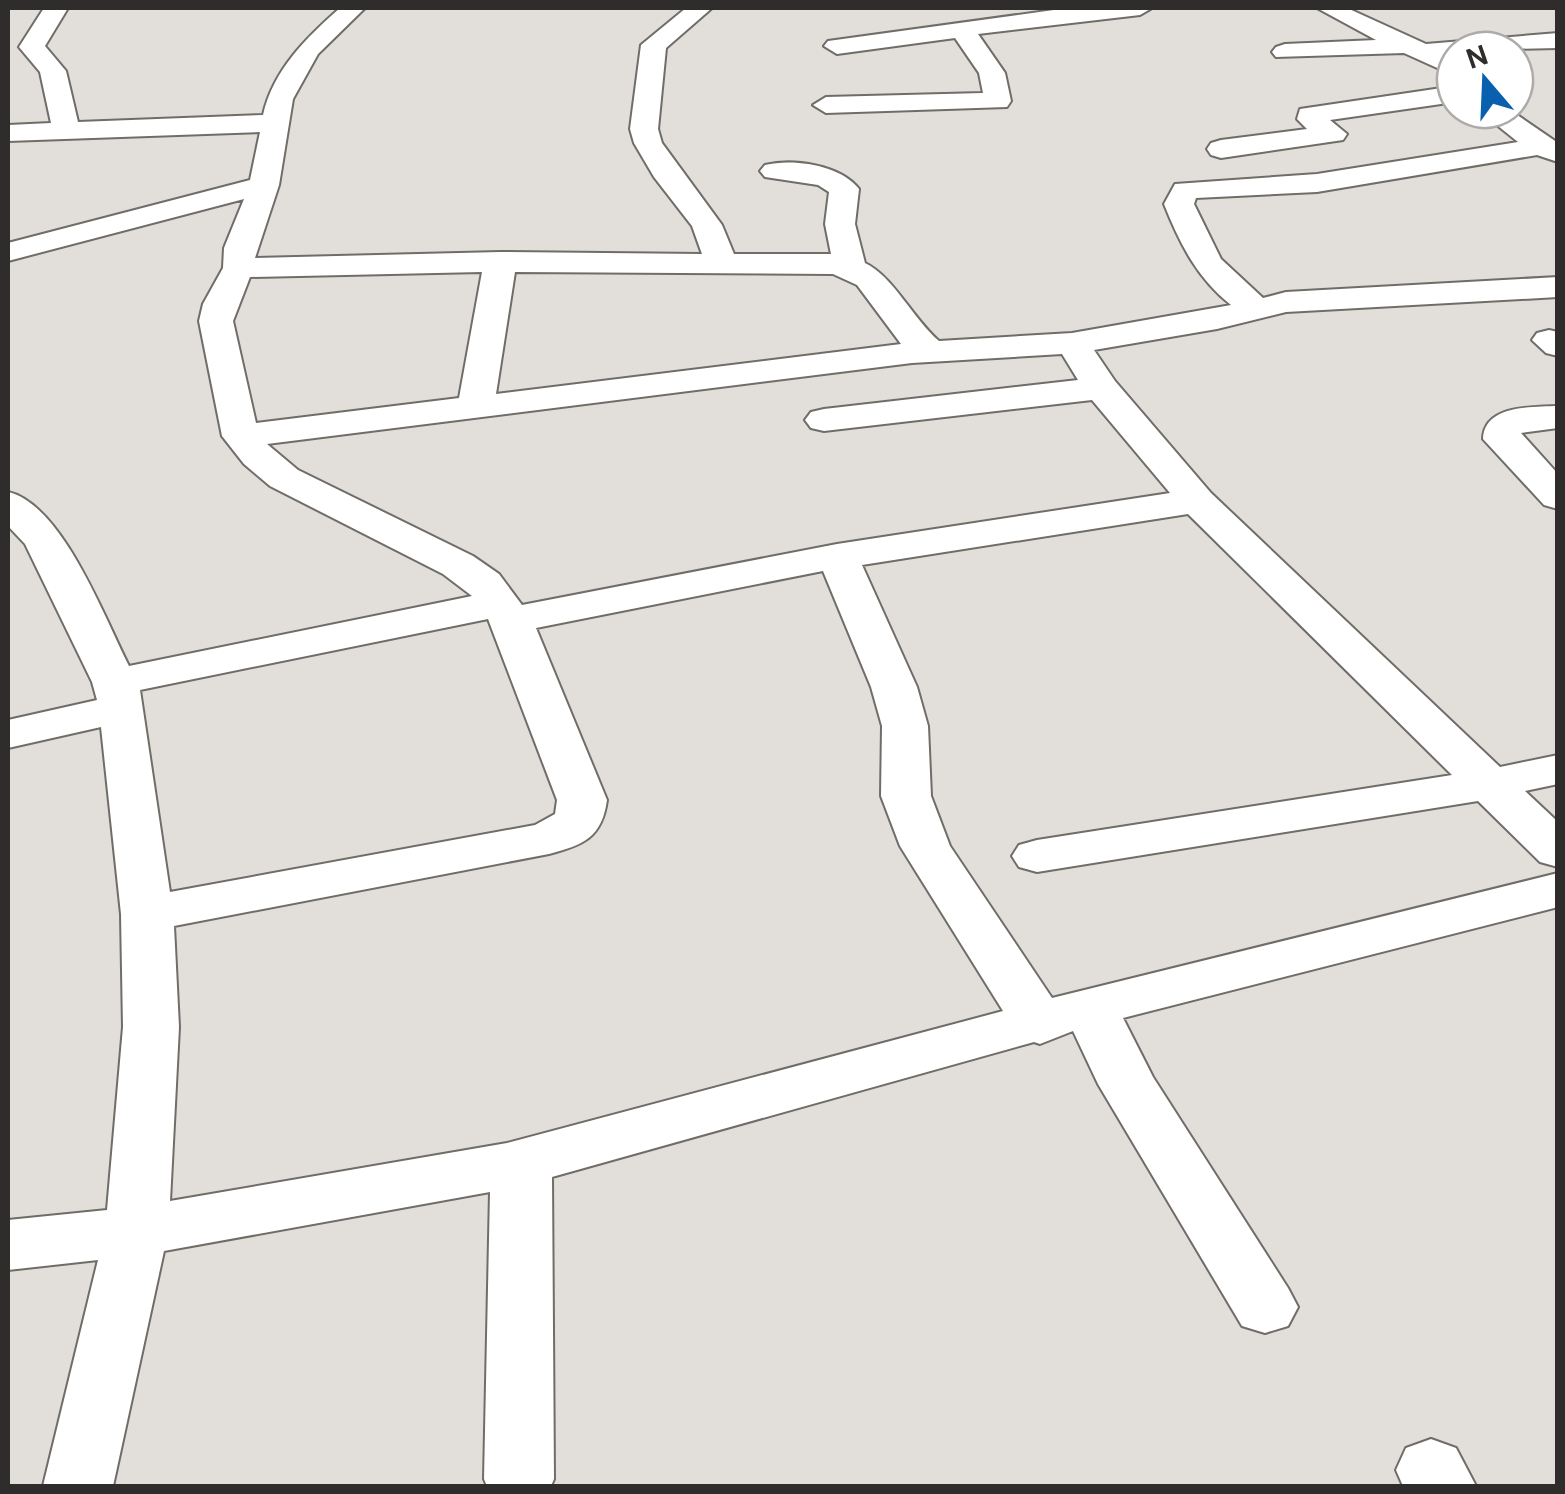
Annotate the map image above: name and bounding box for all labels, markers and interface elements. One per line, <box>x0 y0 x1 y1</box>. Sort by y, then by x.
north arrow <box>1435 30 1535 130</box>
text: N <box>1461 36 1493 78</box>

